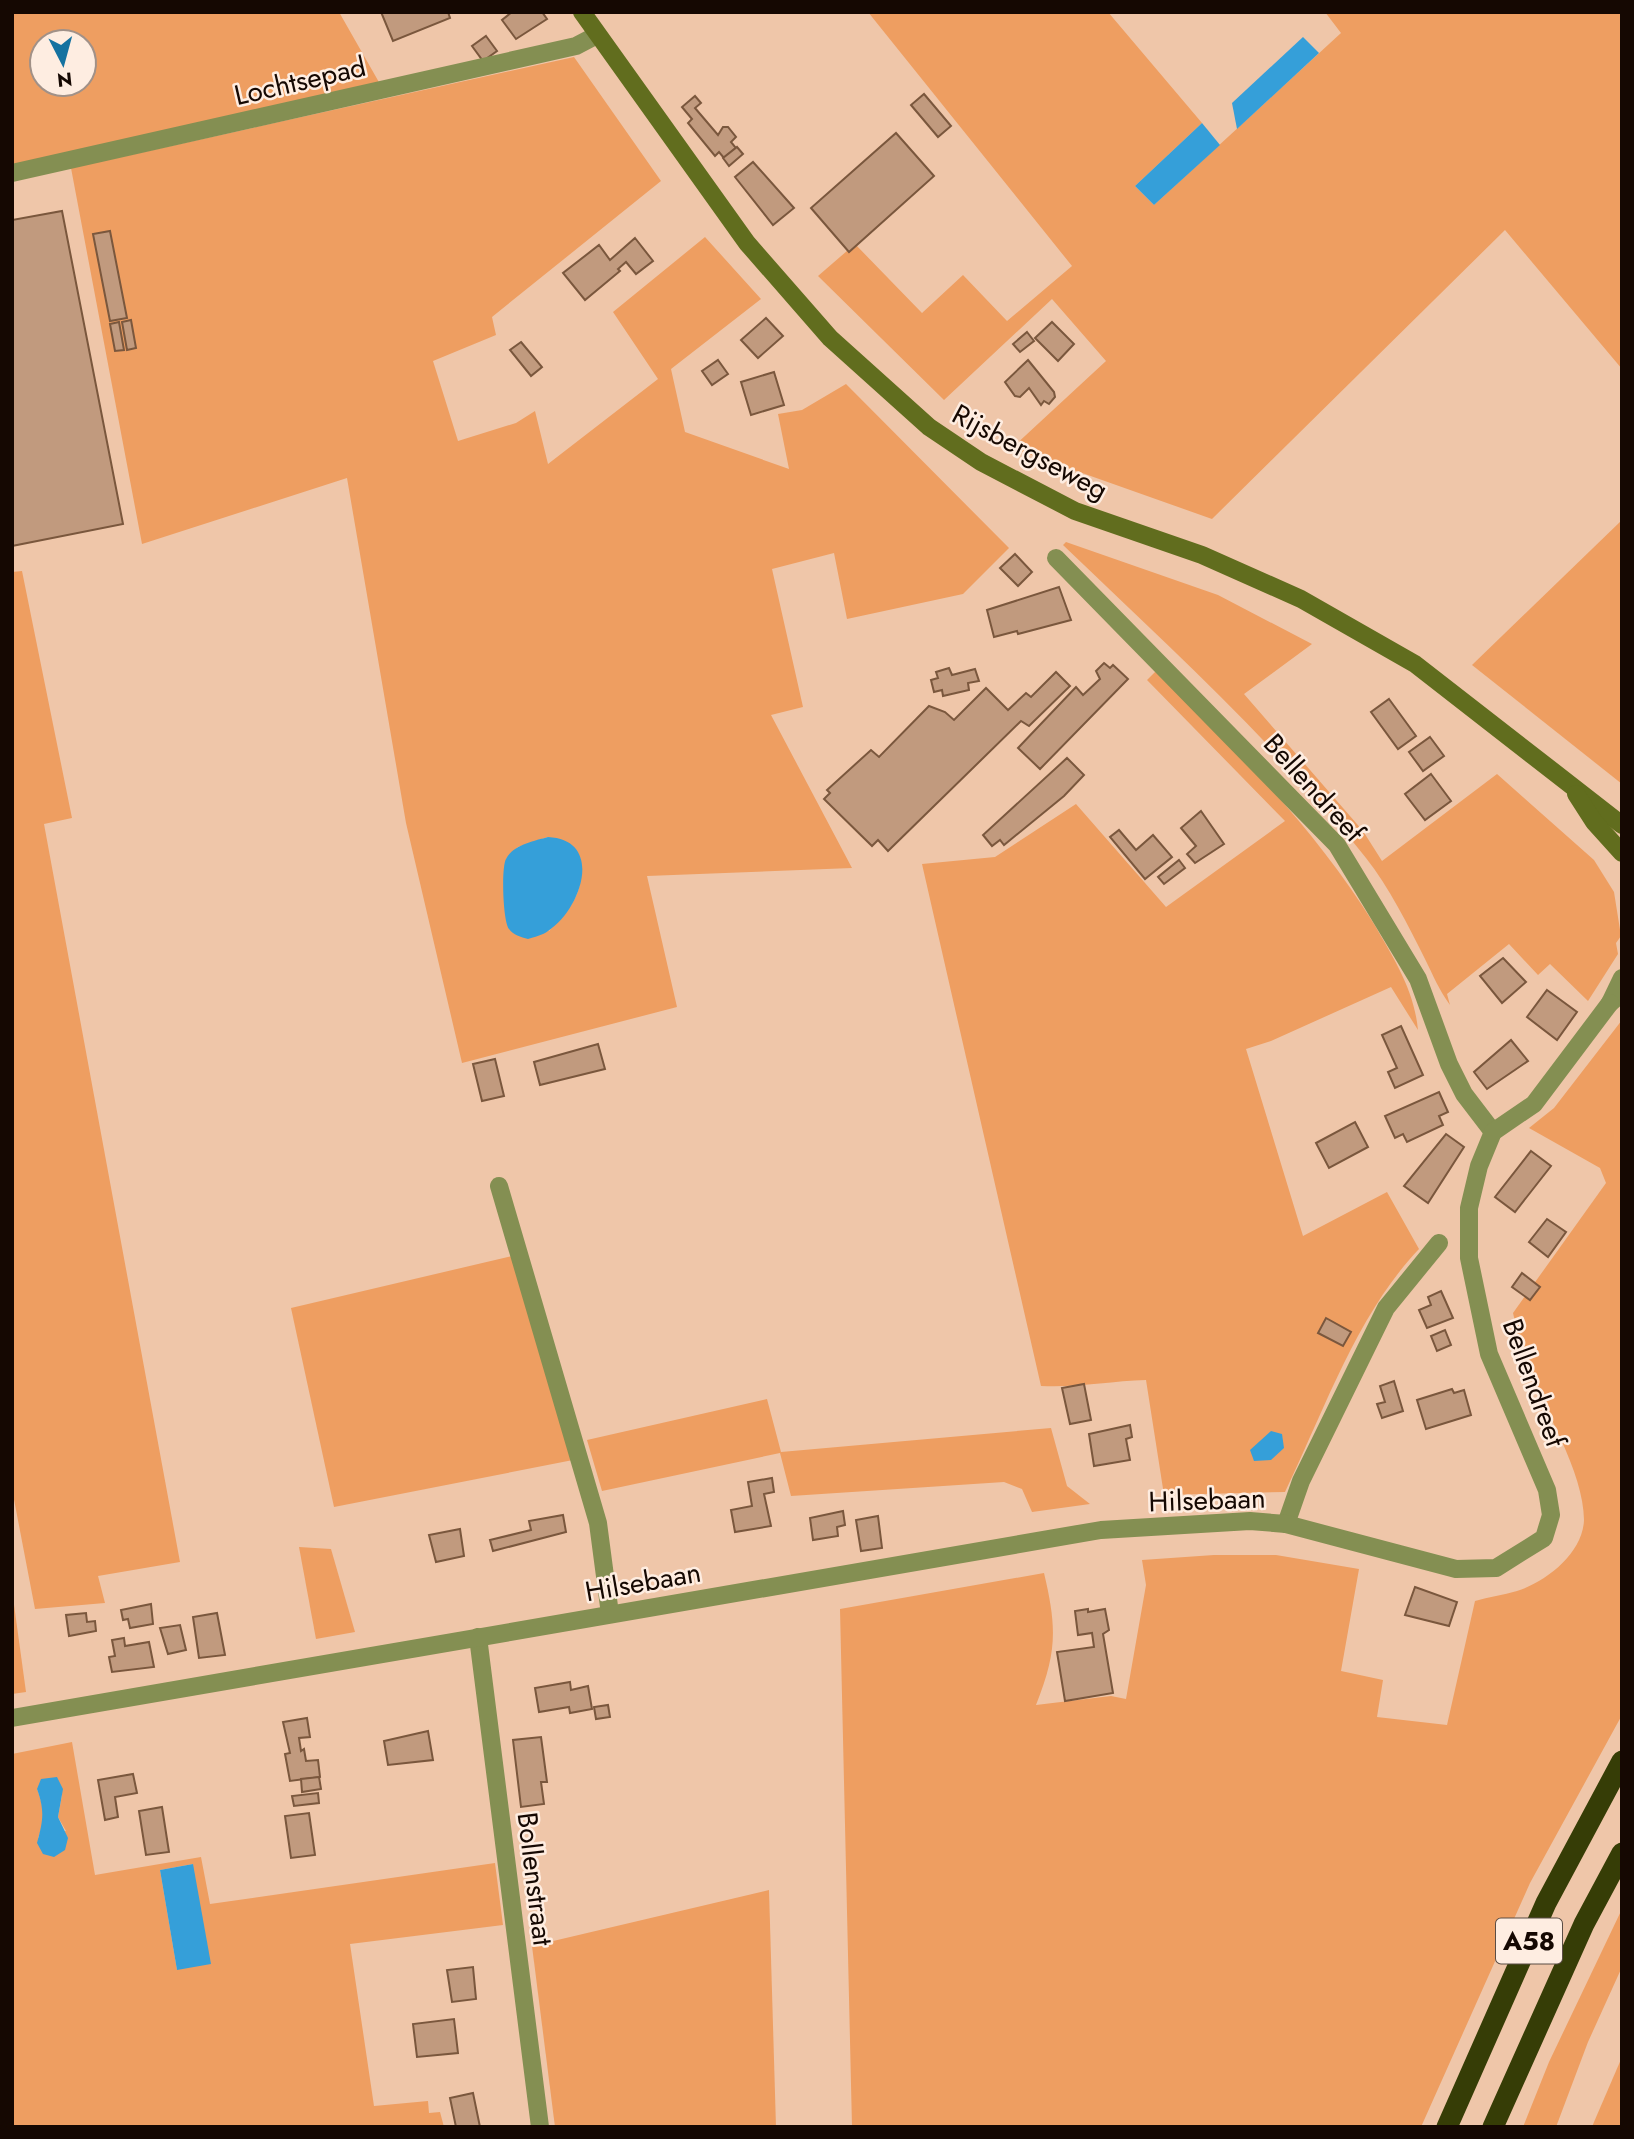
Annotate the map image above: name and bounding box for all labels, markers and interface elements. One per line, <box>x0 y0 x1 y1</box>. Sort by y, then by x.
north arrow <box>28 28 98 98</box>
street label: Lochtsepad <box>230 46 370 116</box>
text: N <box>56 65 74 94</box>
street label: Rijsbergseweg <box>945 394 1115 510</box>
street label: Bellendreef <box>1254 724 1375 852</box>
street label: Bellendreef <box>1492 1313 1577 1454</box>
street label: Hilsebaan <box>1148 1477 1266 1523</box>
street label: Hilsebaan <box>582 1552 704 1612</box>
street label: Bollenstraat <box>506 1810 564 1948</box>
road number: A58 <box>1496 1918 1562 1964</box>

